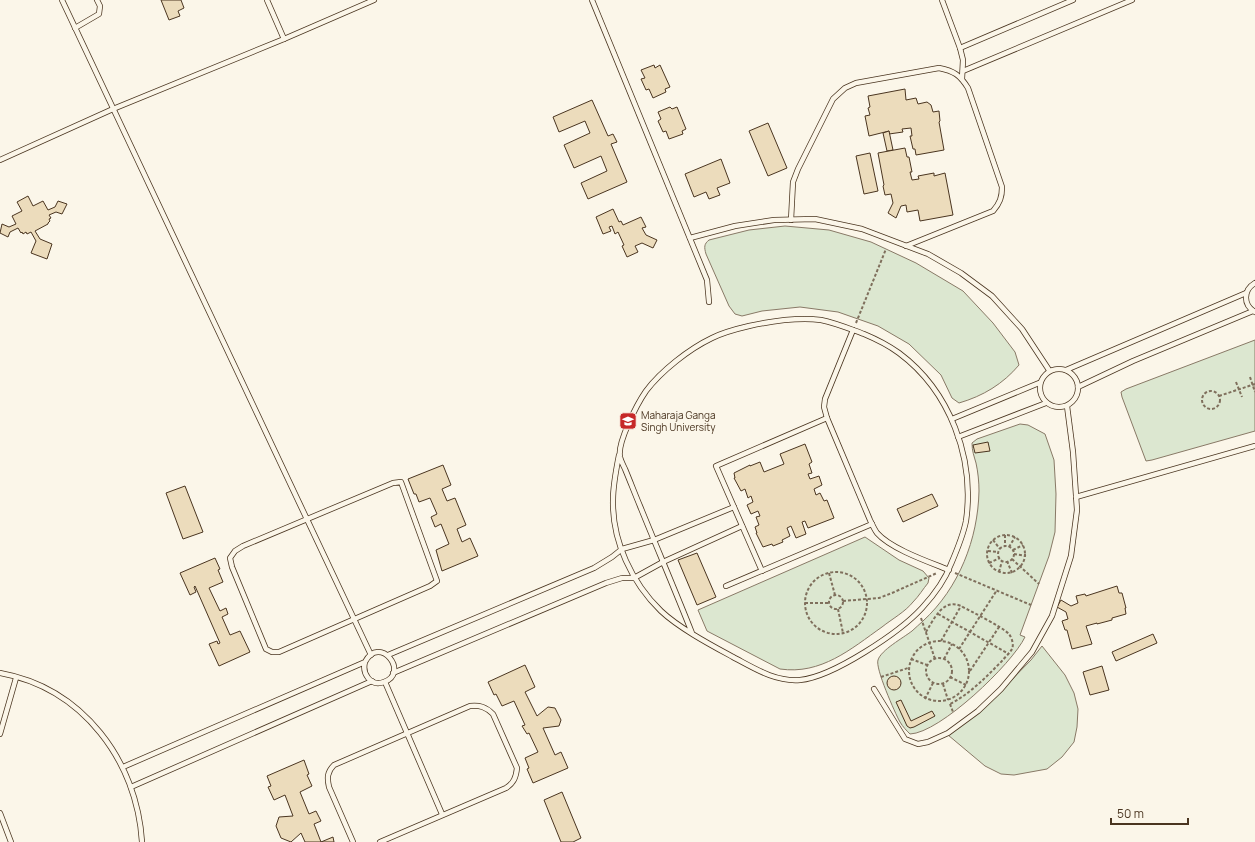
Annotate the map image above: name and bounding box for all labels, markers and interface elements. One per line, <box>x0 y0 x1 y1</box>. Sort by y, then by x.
place label: Maharaja Ganga Singh University <box>641 408 716 434</box>
school or university icon: Maharaja Ganga Singh University <box>618 411 638 431</box>
scale bar <box>1111 800 1188 826</box>
text: 50 m <box>1117 805 1144 822</box>

